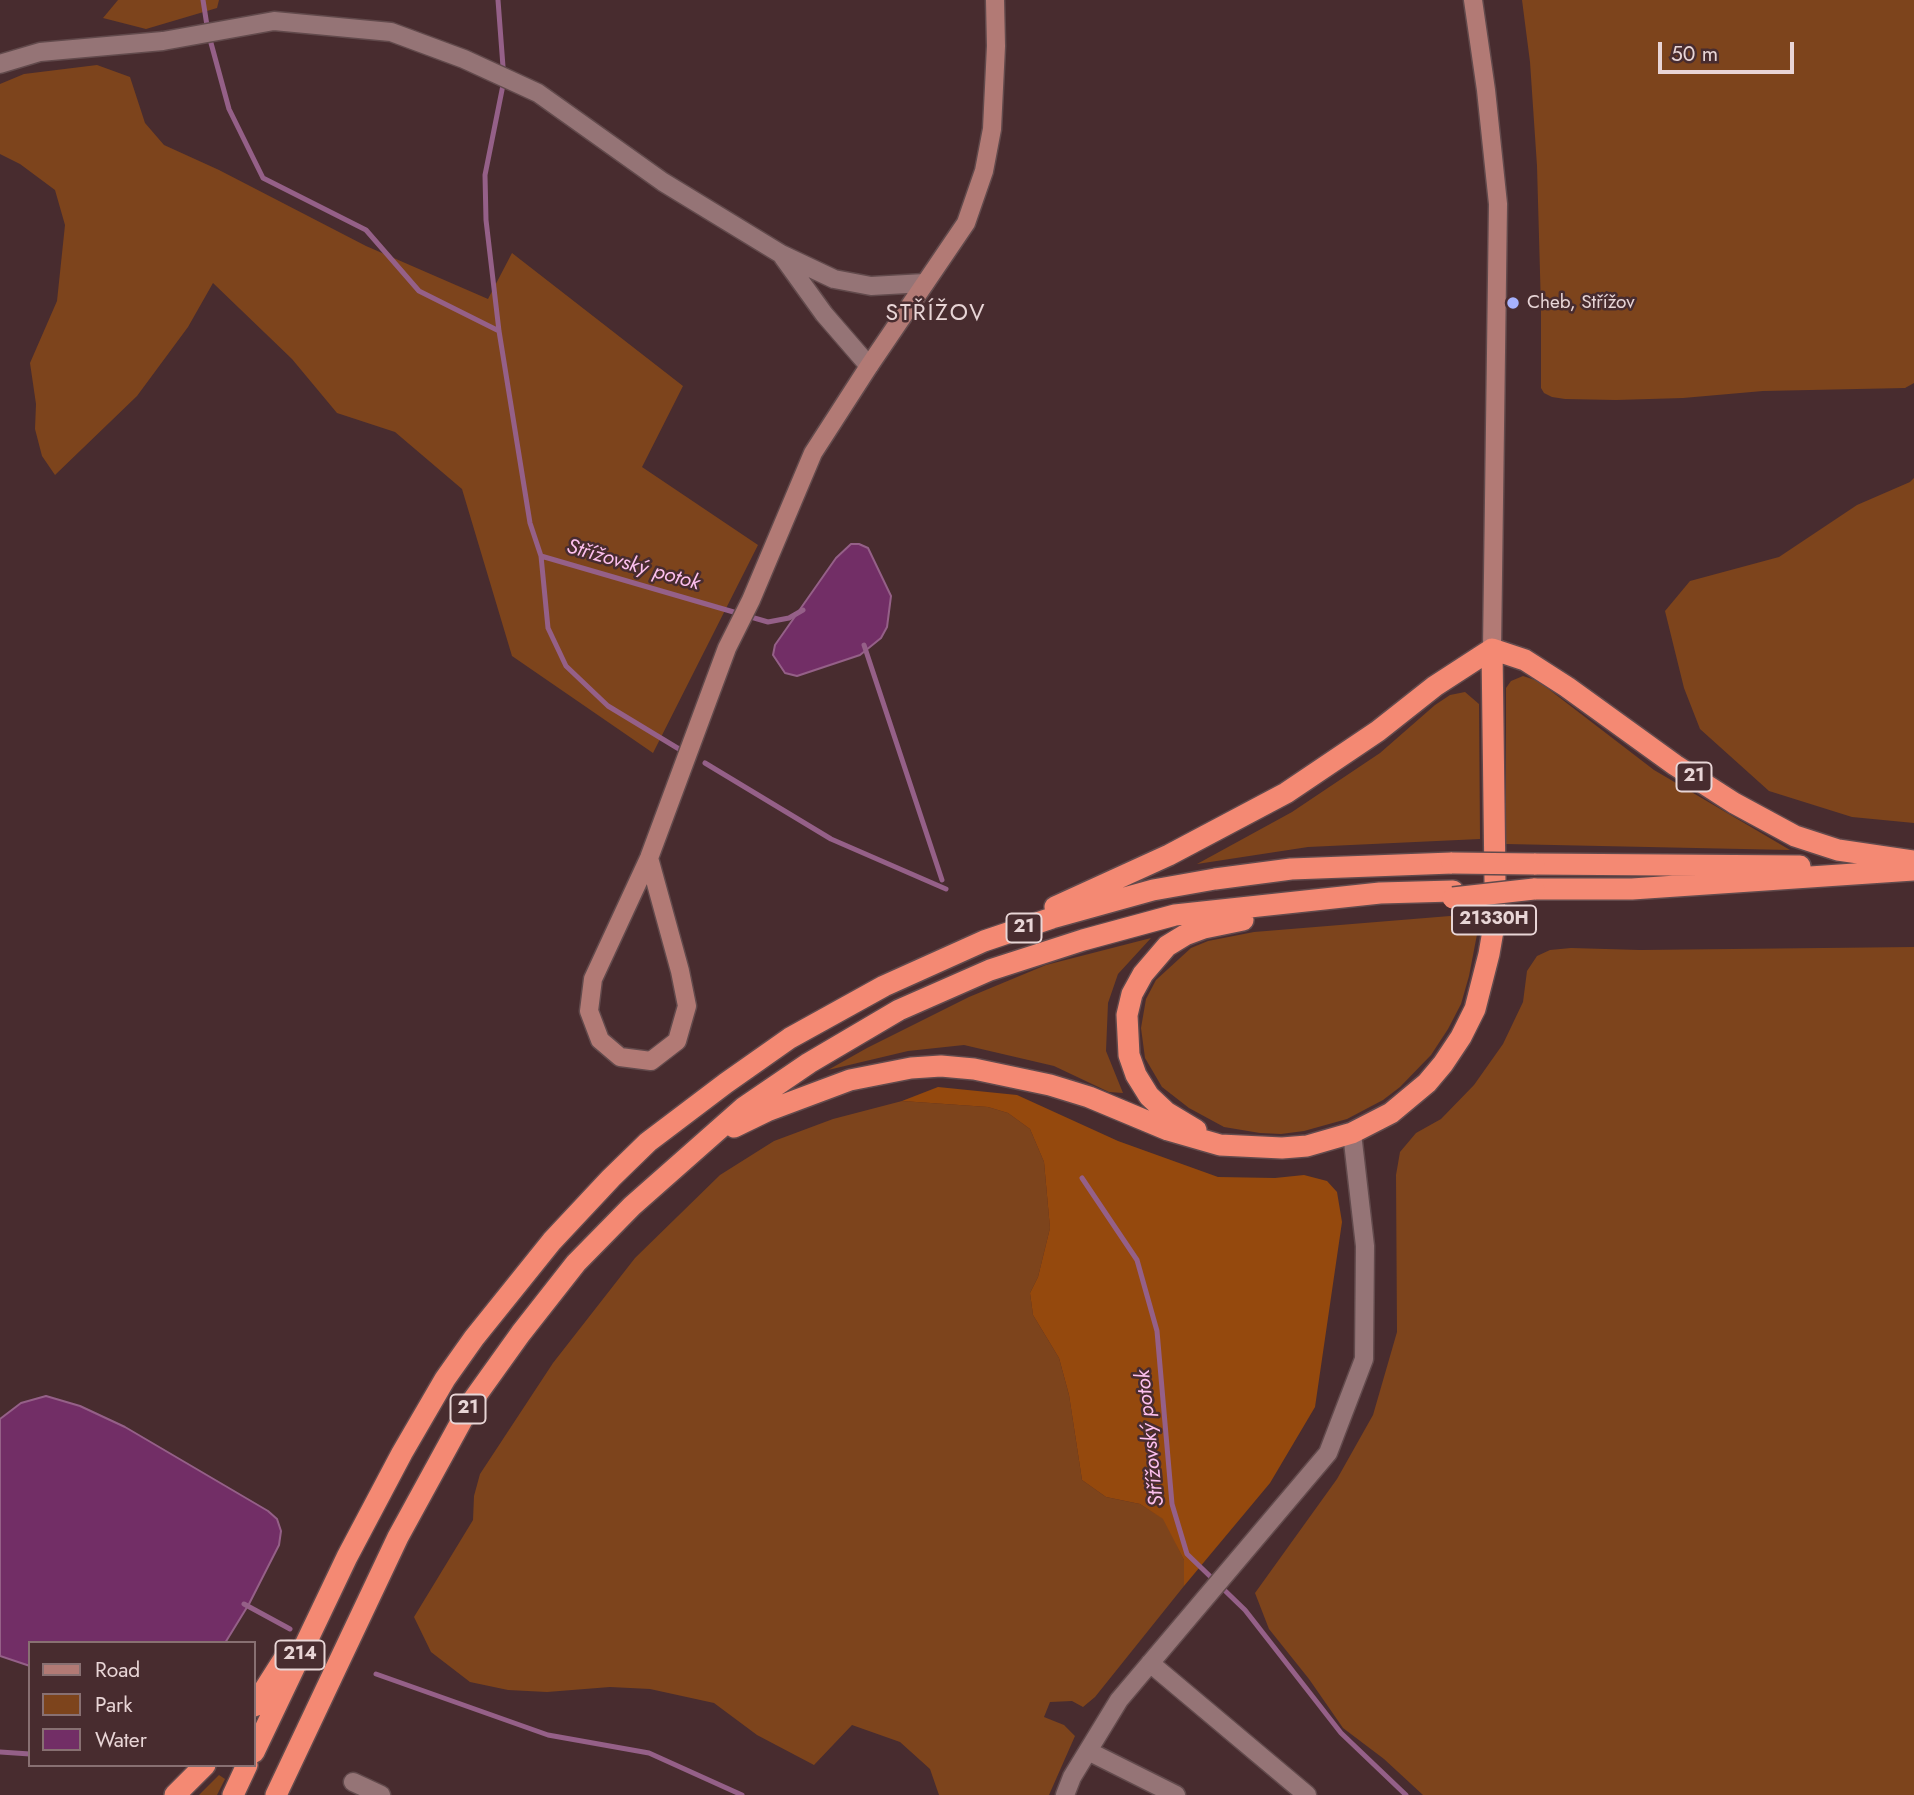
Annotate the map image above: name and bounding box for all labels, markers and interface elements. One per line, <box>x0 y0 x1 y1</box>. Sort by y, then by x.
scale bar <box>1662 28 1798 72</box>
text: 50 m <box>1671 39 1718 69</box>
place label: Cheb, Střížov <box>1527 292 1635 314</box>
marker: Cheb, Střížov <box>1505 295 1521 311</box>
district label: STŘÍŽOV <box>886 300 986 328</box>
water label: Střížovský potok <box>563 535 703 597</box>
road number: 21 <box>1676 762 1712 792</box>
road number: 21330H <box>1452 905 1536 934</box>
road number: 21 <box>1006 914 1042 943</box>
water label: Střížovský potok <box>1131 1368 1171 1508</box>
road number: 21 <box>450 1394 486 1424</box>
road number: 214 <box>276 1640 324 1670</box>
legend <box>28 1641 256 1767</box>
text: Road <box>95 1655 140 1685</box>
text: Park <box>95 1690 132 1720</box>
text: Water <box>95 1725 147 1755</box>

